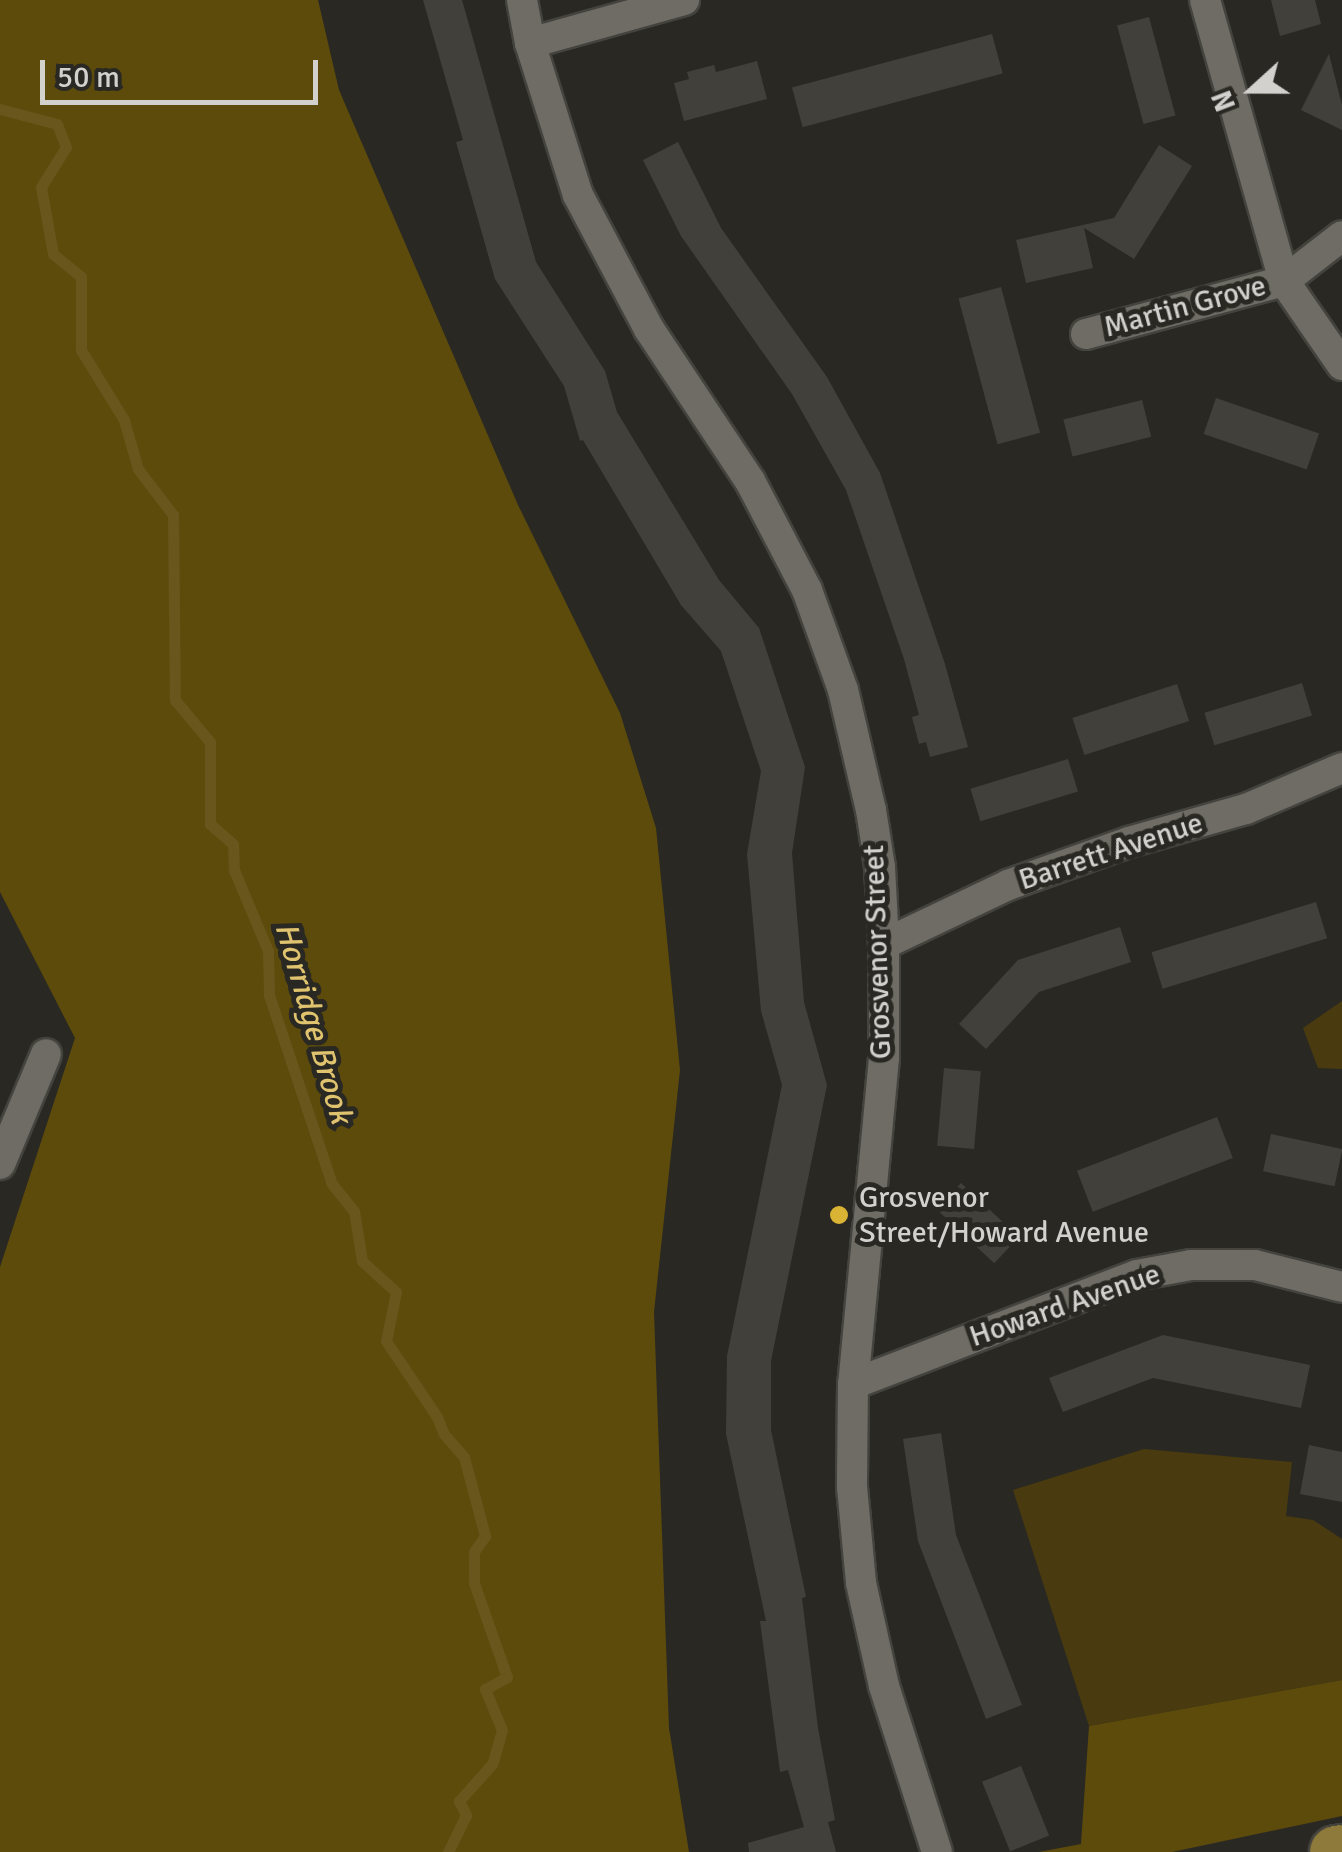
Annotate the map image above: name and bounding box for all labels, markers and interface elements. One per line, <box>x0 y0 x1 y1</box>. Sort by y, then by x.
scale bar <box>45 40 322 102</box>
north arrow <box>1202 40 1302 140</box>
text: 50 m <box>57 59 120 96</box>
text: N <box>1205 86 1243 116</box>
street label: Martin Grove <box>1100 268 1270 346</box>
street label: Barrett Avenue <box>1014 805 1208 899</box>
street label: Grosvenor Street <box>856 844 900 1060</box>
water label: Horridge Brook <box>266 918 360 1128</box>
place label: Grosvenor Street/Howard Avenue <box>859 1180 1149 1250</box>
marker: Grosvenor Street/Howard Avenue <box>828 1204 850 1226</box>
street label: Howard Avenue <box>965 1257 1165 1355</box>

